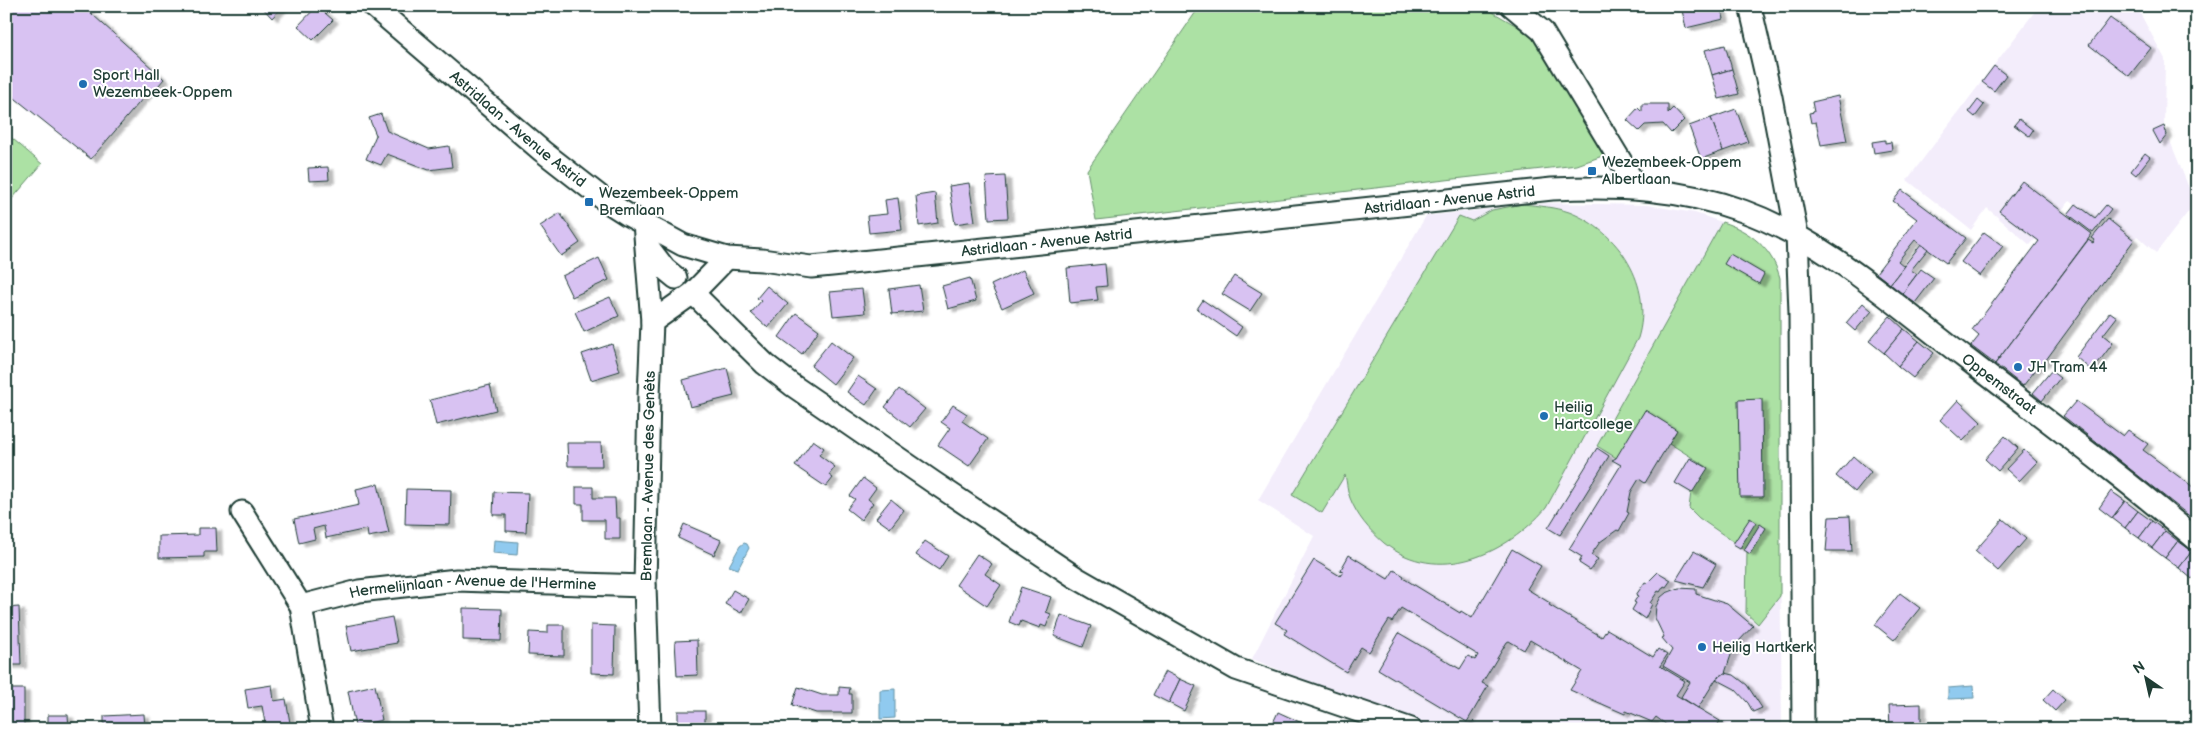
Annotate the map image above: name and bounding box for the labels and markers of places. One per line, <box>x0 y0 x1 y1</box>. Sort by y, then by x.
place label: Sport Hall Wezembeek-Oppem <box>93 66 232 102</box>
marker: Sport Hall Wezembeek-Oppem <box>77 78 89 90</box>
place label: Wezembeek-Oppem Albertlaan <box>1602 153 1741 189</box>
marker: Wezembeek-Oppem Albertlaan <box>1586 165 1598 177</box>
place label: Wezembeek-Oppem Bremlaan <box>599 184 738 220</box>
marker: Wezembeek-Oppem Bremlaan <box>583 196 595 208</box>
place label: JH Tram 44 <box>2028 358 2107 377</box>
marker: JH Tram 44 <box>2012 361 2024 373</box>
place label: Heilig Hartcollege <box>1554 398 1633 434</box>
marker: Heilig Hartcollege <box>1538 410 1550 422</box>
place label: Heilig Hartkerk <box>1712 638 1814 657</box>
marker: Heilig Hartkerk <box>1696 641 1708 653</box>

